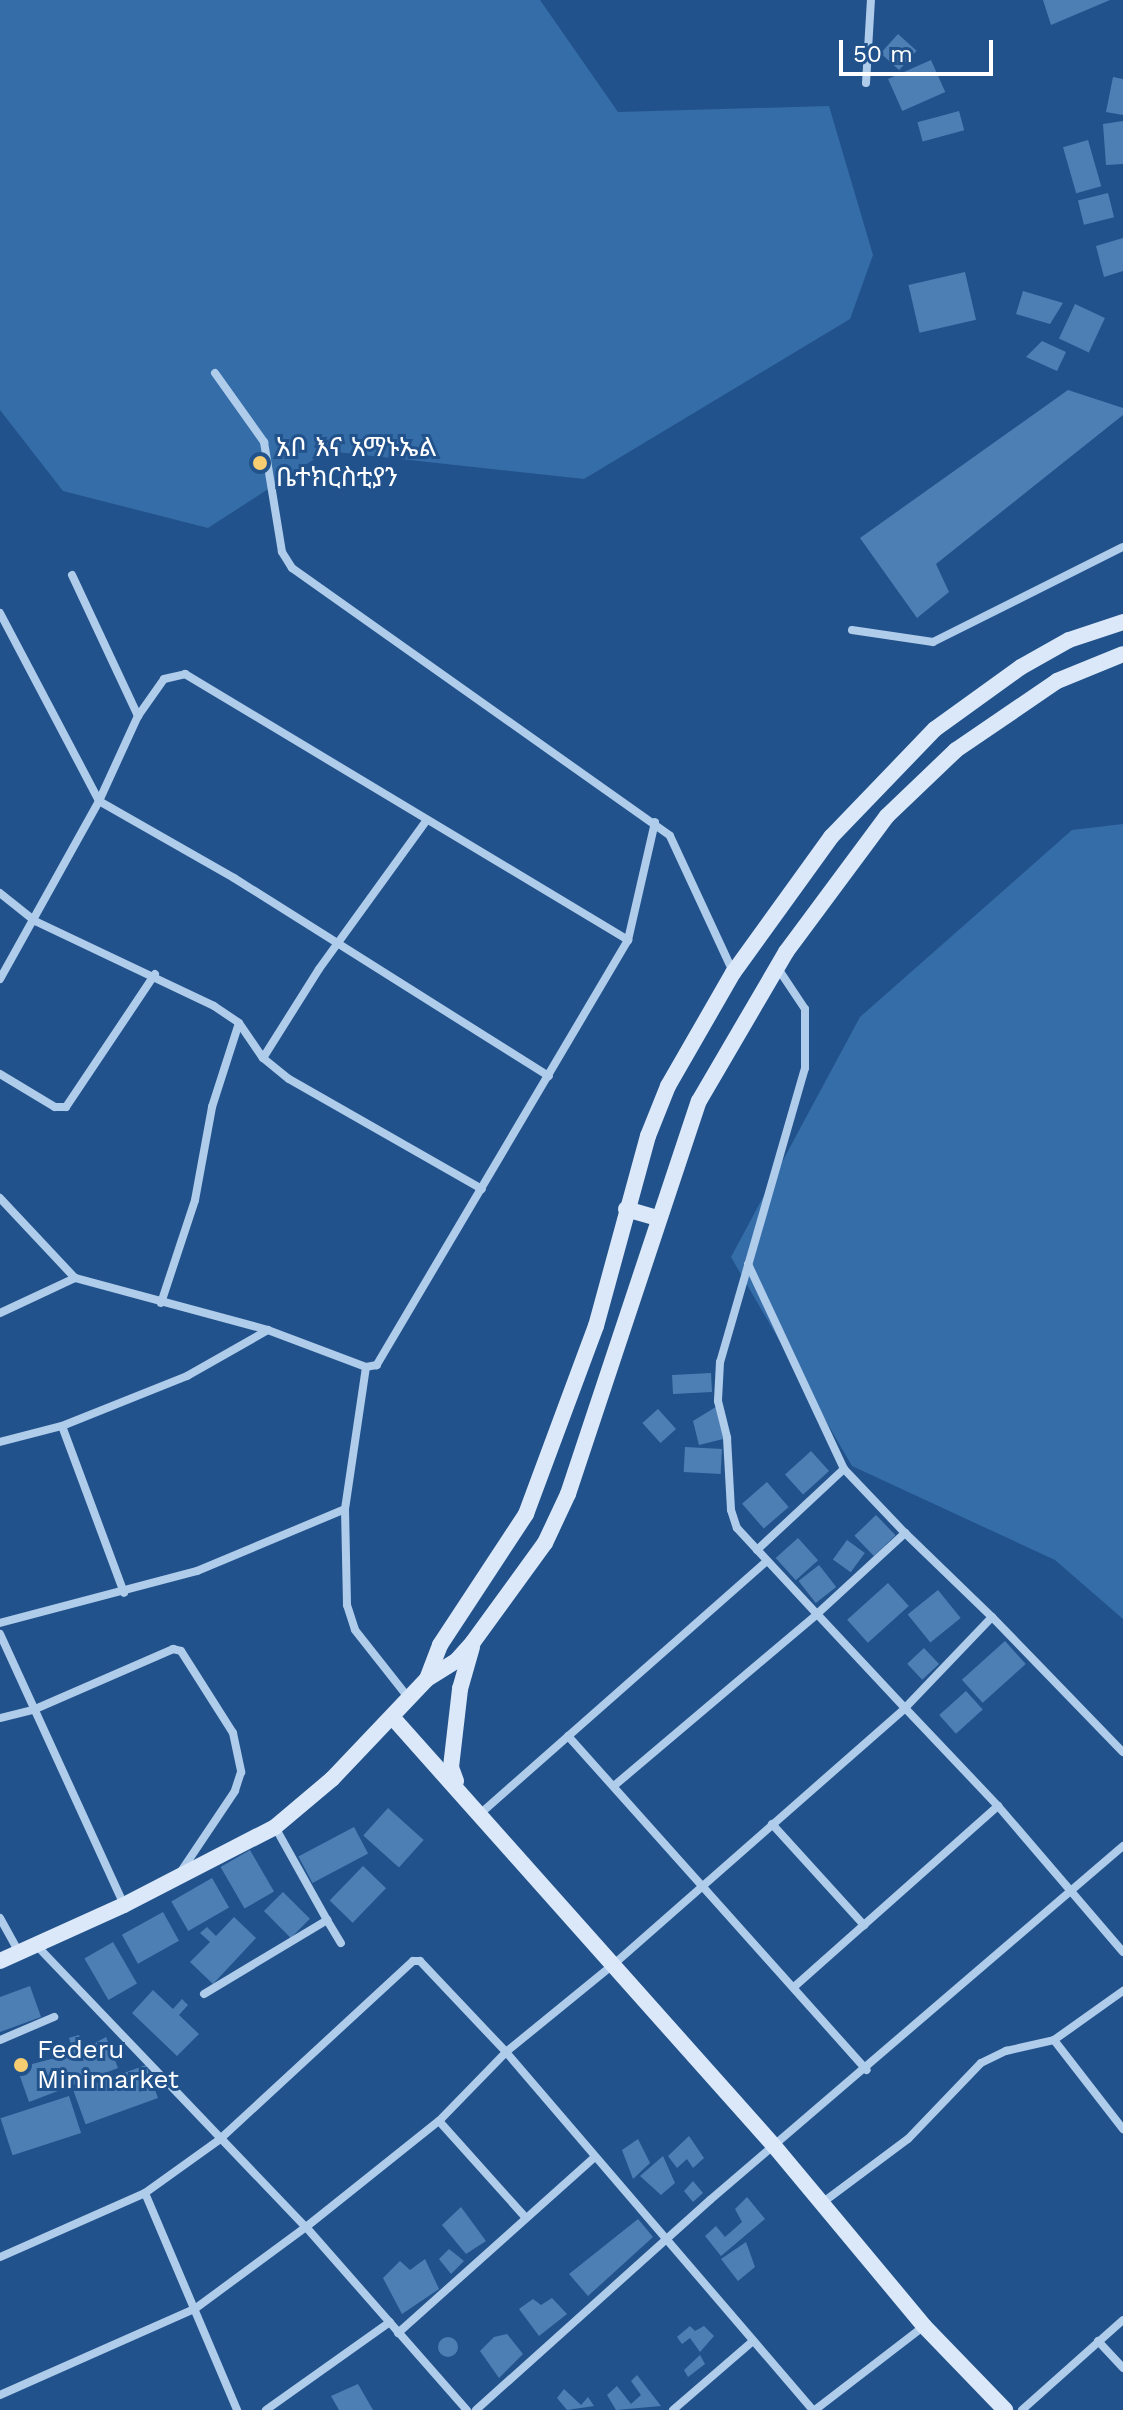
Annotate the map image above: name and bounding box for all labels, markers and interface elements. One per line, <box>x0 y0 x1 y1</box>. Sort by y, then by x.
scale bar <box>843 24 997 74</box>
text: 50 m <box>853 40 913 68</box>
place label: አቦ እና አማኑኤል ቤተክርስቲያን <box>276 432 436 494</box>
marker: አቦ እና አማኑኤል ቤተክርስቲያን <box>251 454 269 472</box>
place label: Federu Minimarket <box>37 2034 179 2096</box>
marker: Federu Minimarket <box>12 2056 30 2074</box>

